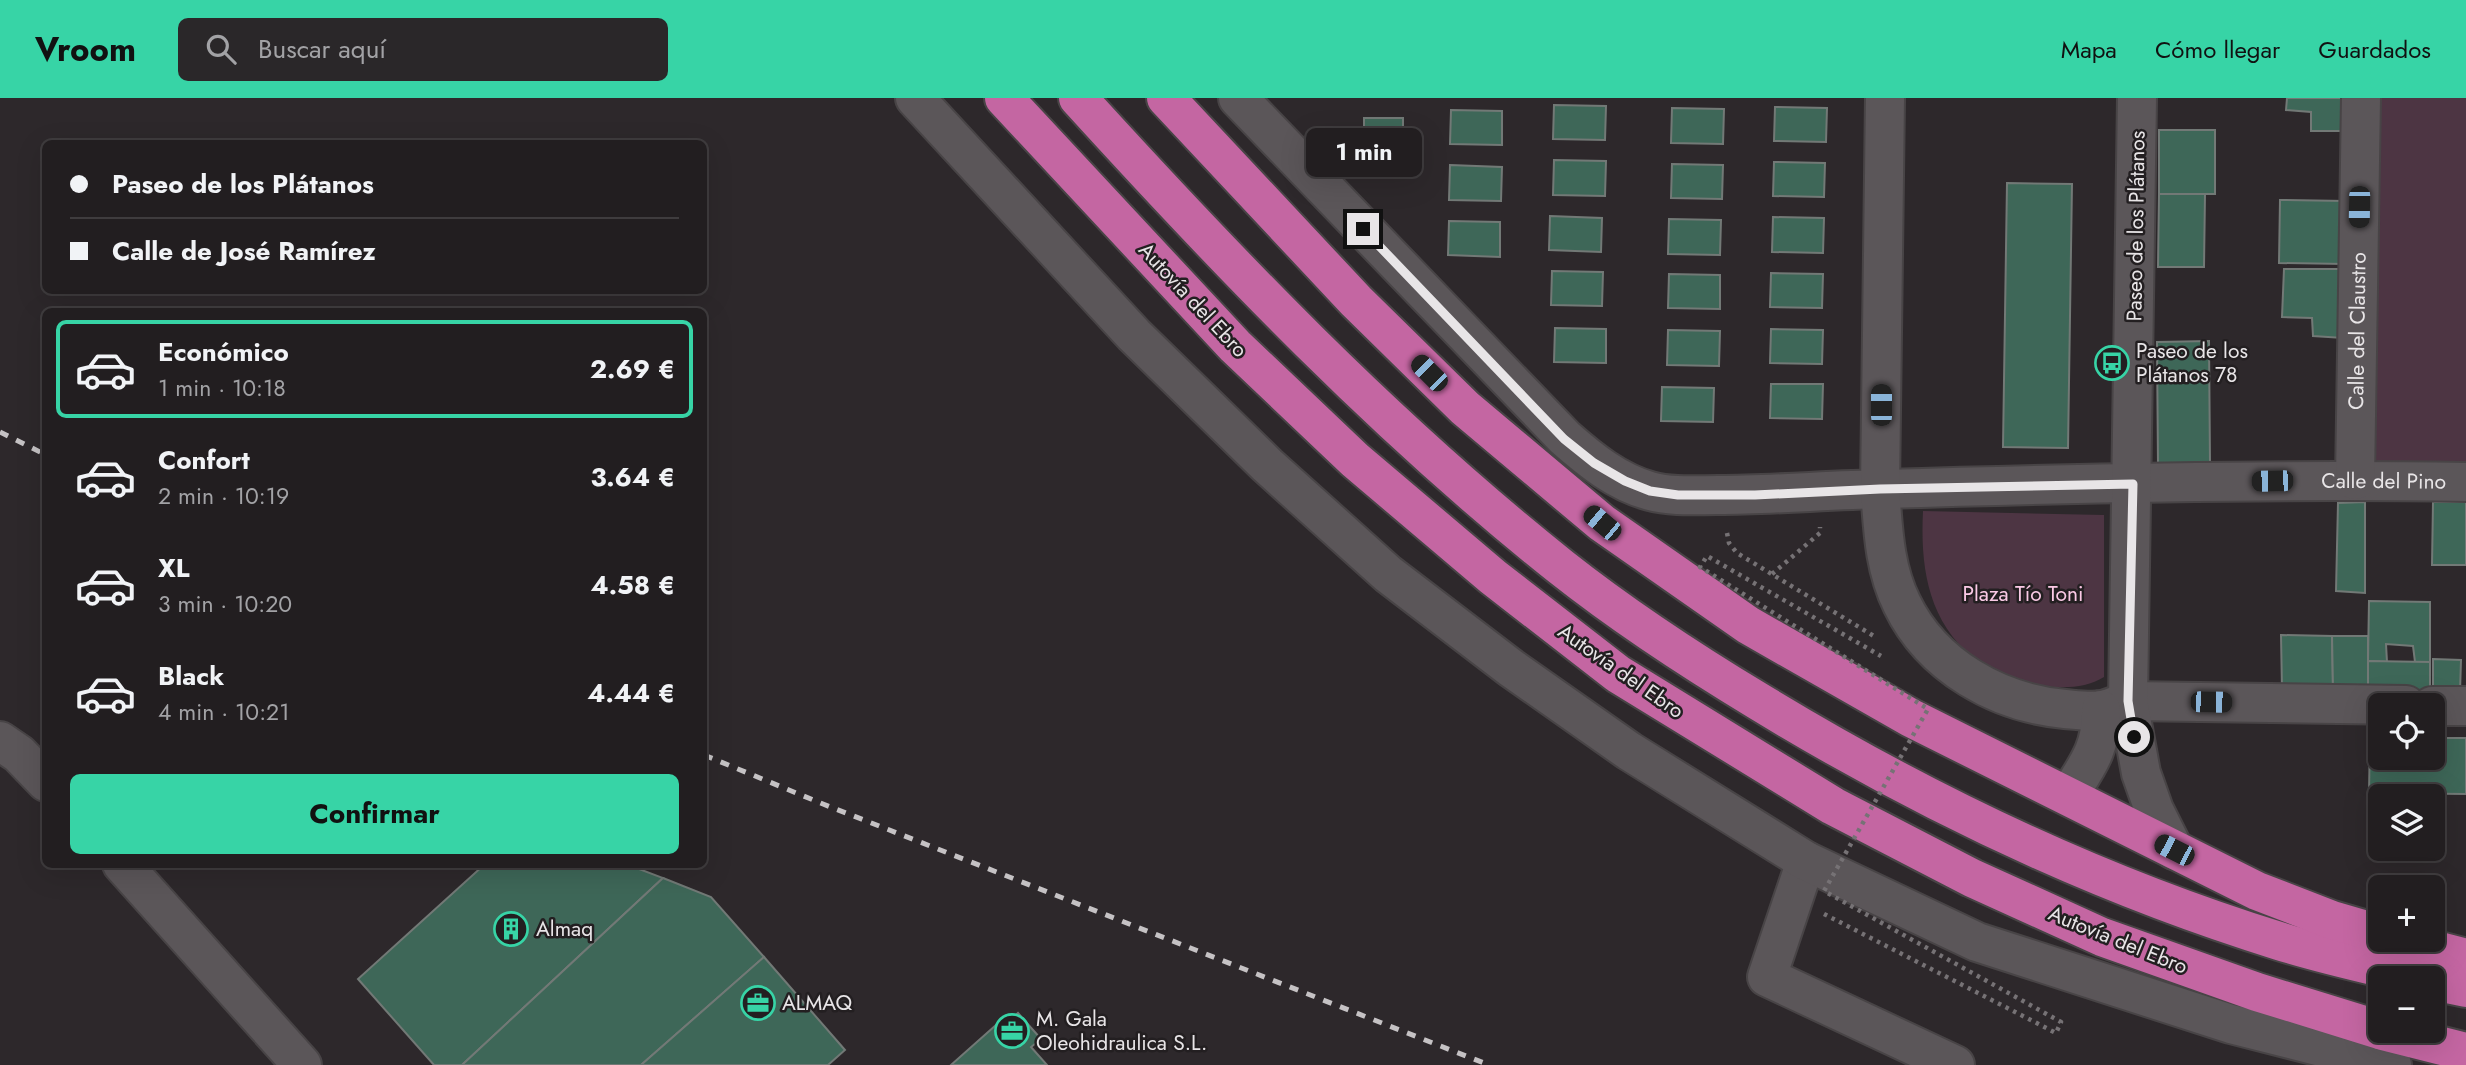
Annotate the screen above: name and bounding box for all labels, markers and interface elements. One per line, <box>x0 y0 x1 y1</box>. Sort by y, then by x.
search box <box>178 18 668 81</box>
text: Vroom <box>35 26 136 73</box>
icon: search <box>202 30 240 68</box>
text: Buscar aquí <box>258 30 386 68</box>
text: Mapa <box>2061 32 2117 67</box>
text: Cómo llegar <box>2155 32 2280 67</box>
text: Guardados <box>2318 32 2431 67</box>
callout: 1 min <box>1305 128 1421 176</box>
street label: Paseo de los Plátanos <box>2119 130 2153 322</box>
text: 1 min <box>1335 135 1393 169</box>
text: Paseo de los Plátanos <box>112 165 374 203</box>
car <box>2349 186 2370 228</box>
route end <box>1347 213 1379 245</box>
text: Calle de José Ramírez <box>112 232 376 270</box>
street label: Autovía del Ebro <box>1132 236 1254 364</box>
street label: Calle del Claustro <box>2341 252 2374 410</box>
text: Económico <box>158 333 289 371</box>
place label: Paseo de los Plátanos 78 <box>2136 336 2248 390</box>
icon: car <box>74 338 137 401</box>
bus stop icon: Paseo de los Plátanos 78 <box>2093 344 2131 382</box>
text: 2.69 € <box>590 350 675 388</box>
car <box>1407 351 1452 395</box>
text: 1 min · 10:18 <box>158 371 286 405</box>
car <box>1871 384 1892 426</box>
text: Confort <box>158 441 250 479</box>
icon: car <box>74 446 137 509</box>
text: 3.64 € <box>590 458 675 496</box>
street label: Calle del Pino <box>2321 466 2446 497</box>
car <box>2251 470 2294 492</box>
text: 2 min · 10:19 <box>158 479 289 513</box>
car <box>1580 501 1625 545</box>
text: XL <box>158 549 190 587</box>
icon: car <box>74 554 137 617</box>
text: 4.58 € <box>591 566 675 604</box>
park label: Plaza Tío Toni <box>1962 579 2084 609</box>
text: 3 min · 10:20 <box>158 587 292 621</box>
street label: Autovía del Ebro <box>1552 616 1690 726</box>
text: Black <box>158 657 224 695</box>
icon: car <box>74 662 137 725</box>
text: 4.44 € <box>587 674 675 712</box>
car <box>2190 691 2233 713</box>
map controls <box>2368 693 2445 1043</box>
button: locate <box>2368 693 2445 770</box>
text: 4 min · 10:21 <box>158 695 290 729</box>
route start <box>2118 721 2150 753</box>
button: Confirmar <box>70 774 679 854</box>
button: layers <box>2368 784 2445 861</box>
car <box>2151 831 2198 869</box>
button: + <box>2368 875 2445 952</box>
street label: Autovía del Ebro <box>2044 898 2192 982</box>
building icon: Almaq <box>492 910 530 948</box>
place label: Almaq <box>536 914 593 944</box>
button: − <box>2368 966 2445 1043</box>
office icon: ALMAQ <box>739 984 777 1022</box>
place label: ALMAQ <box>782 988 853 1018</box>
place label: M. Gala Oleohidraulica S.L. <box>1036 1004 1207 1058</box>
office icon: M. Gala Oleohidraulica S.L. <box>993 1012 1031 1050</box>

